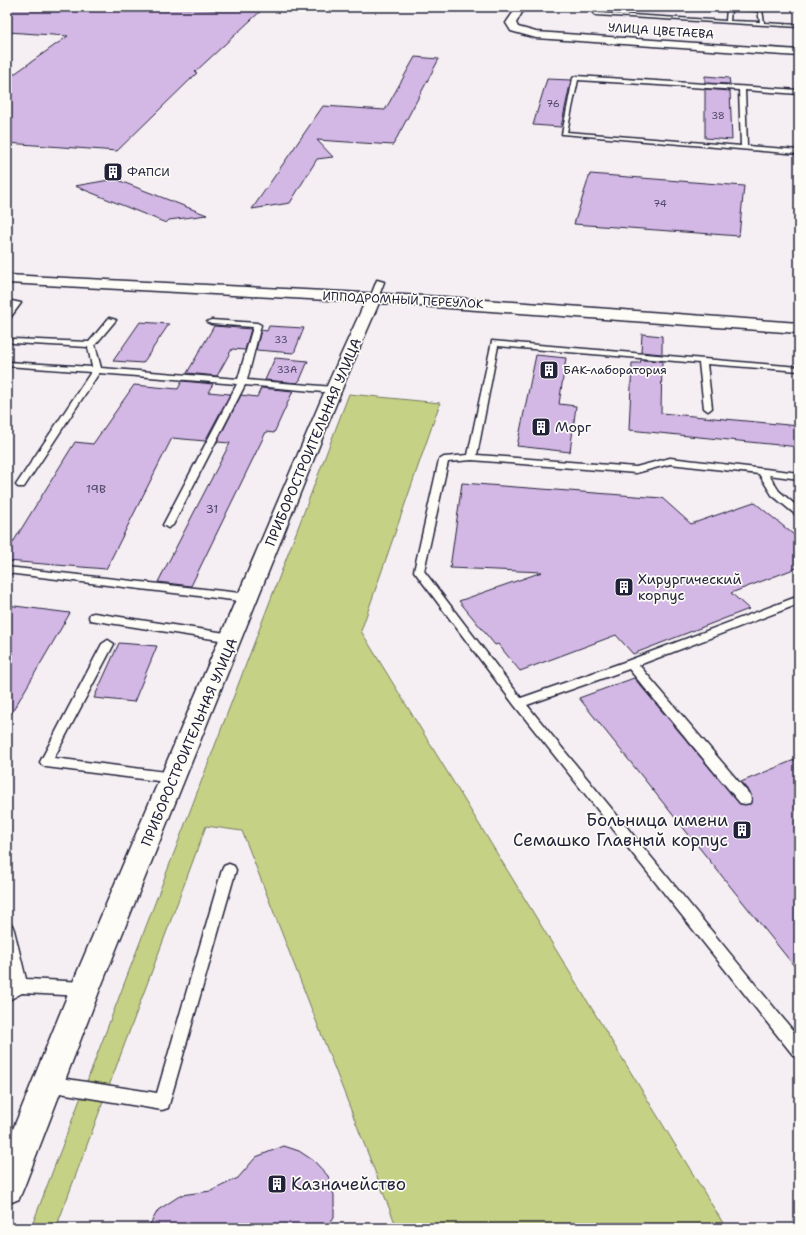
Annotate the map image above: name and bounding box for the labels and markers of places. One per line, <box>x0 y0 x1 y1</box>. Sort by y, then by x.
building icon: ФАПСИ <box>102 161 124 183</box>
place label: ФАПСИ <box>127 164 170 180</box>
building icon: БАК-лаборатория <box>538 359 560 381</box>
place label: БАК-лаборатория <box>563 362 667 378</box>
building icon: Морг <box>530 416 552 438</box>
place label: Морг <box>555 418 592 436</box>
place label: Хирургический корпус <box>638 570 742 604</box>
building icon: Хирургический корпус <box>613 576 635 598</box>
place label: Больница имени Семашко Главный корпус <box>513 809 728 851</box>
building icon: Больница имени Семашко Главный корпус <box>731 819 753 841</box>
building icon: Казначейство <box>266 1173 288 1195</box>
place label: Казначейство <box>291 1173 406 1195</box>

